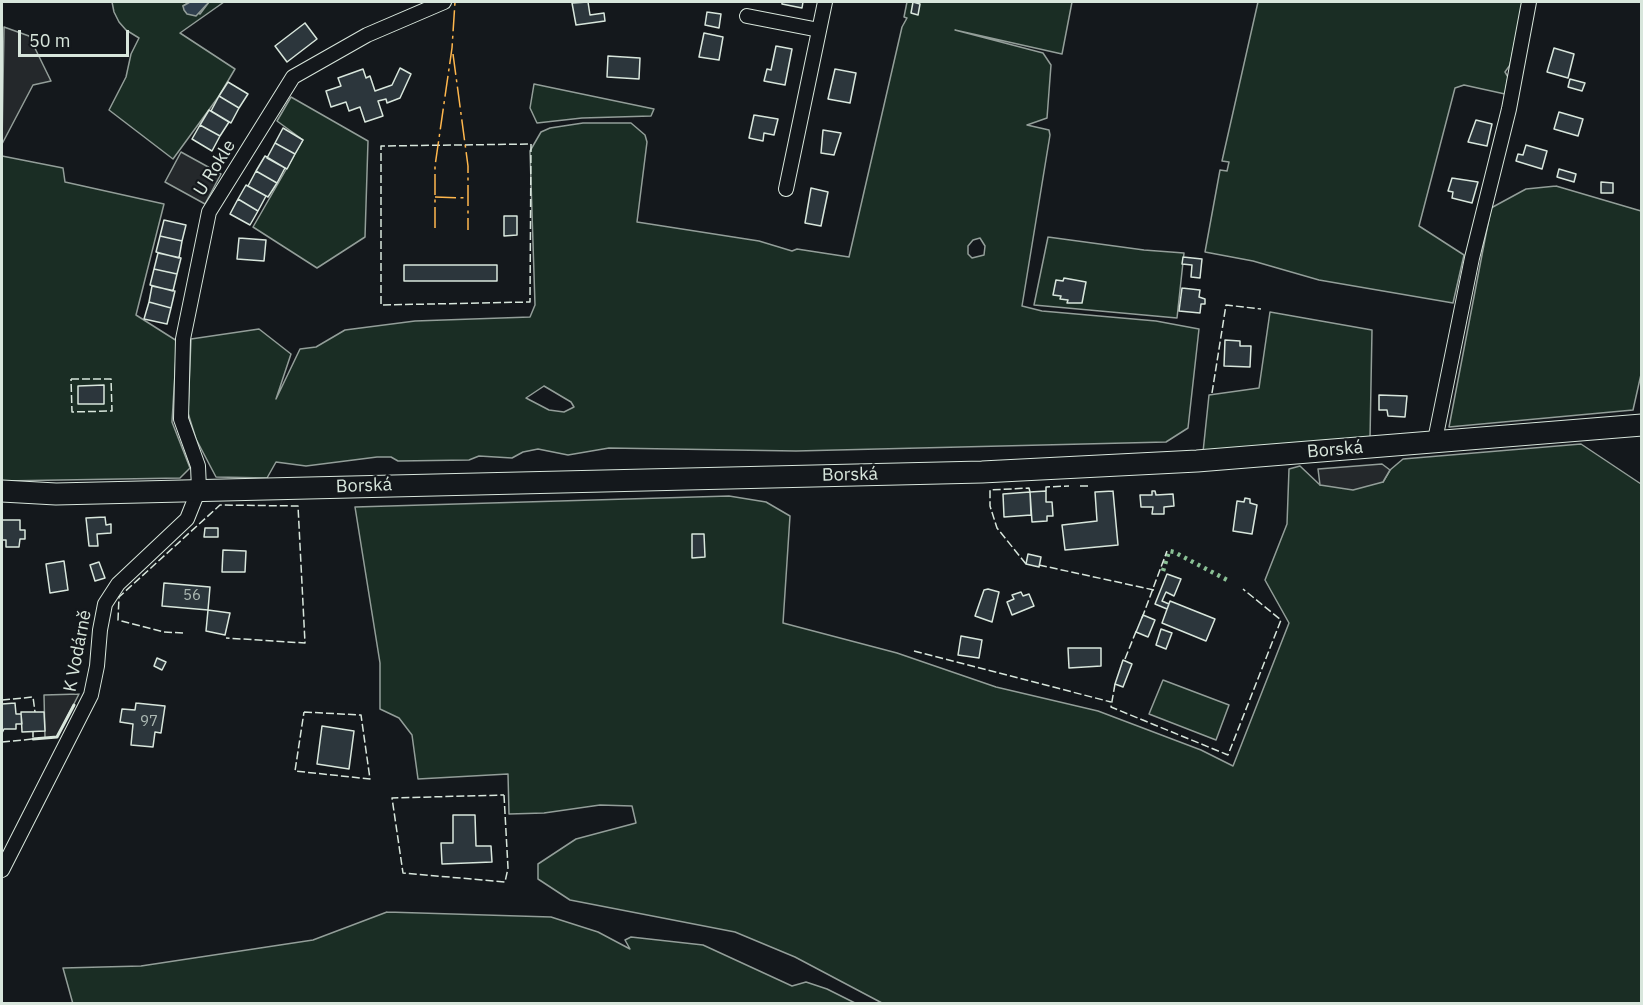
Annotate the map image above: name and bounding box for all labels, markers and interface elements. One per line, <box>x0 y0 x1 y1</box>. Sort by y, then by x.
scale bar <box>21 18 132 56</box>
text: 50 m <box>29 29 71 52</box>
street label: U Rokle <box>189 136 241 200</box>
street label: Borská <box>1306 437 1364 463</box>
street label: Borská <box>822 464 878 486</box>
street label: Borská <box>336 474 392 498</box>
house number: 56 <box>183 587 201 605</box>
street label: K Vodárně <box>59 608 97 694</box>
house number: 97 <box>140 713 158 731</box>

